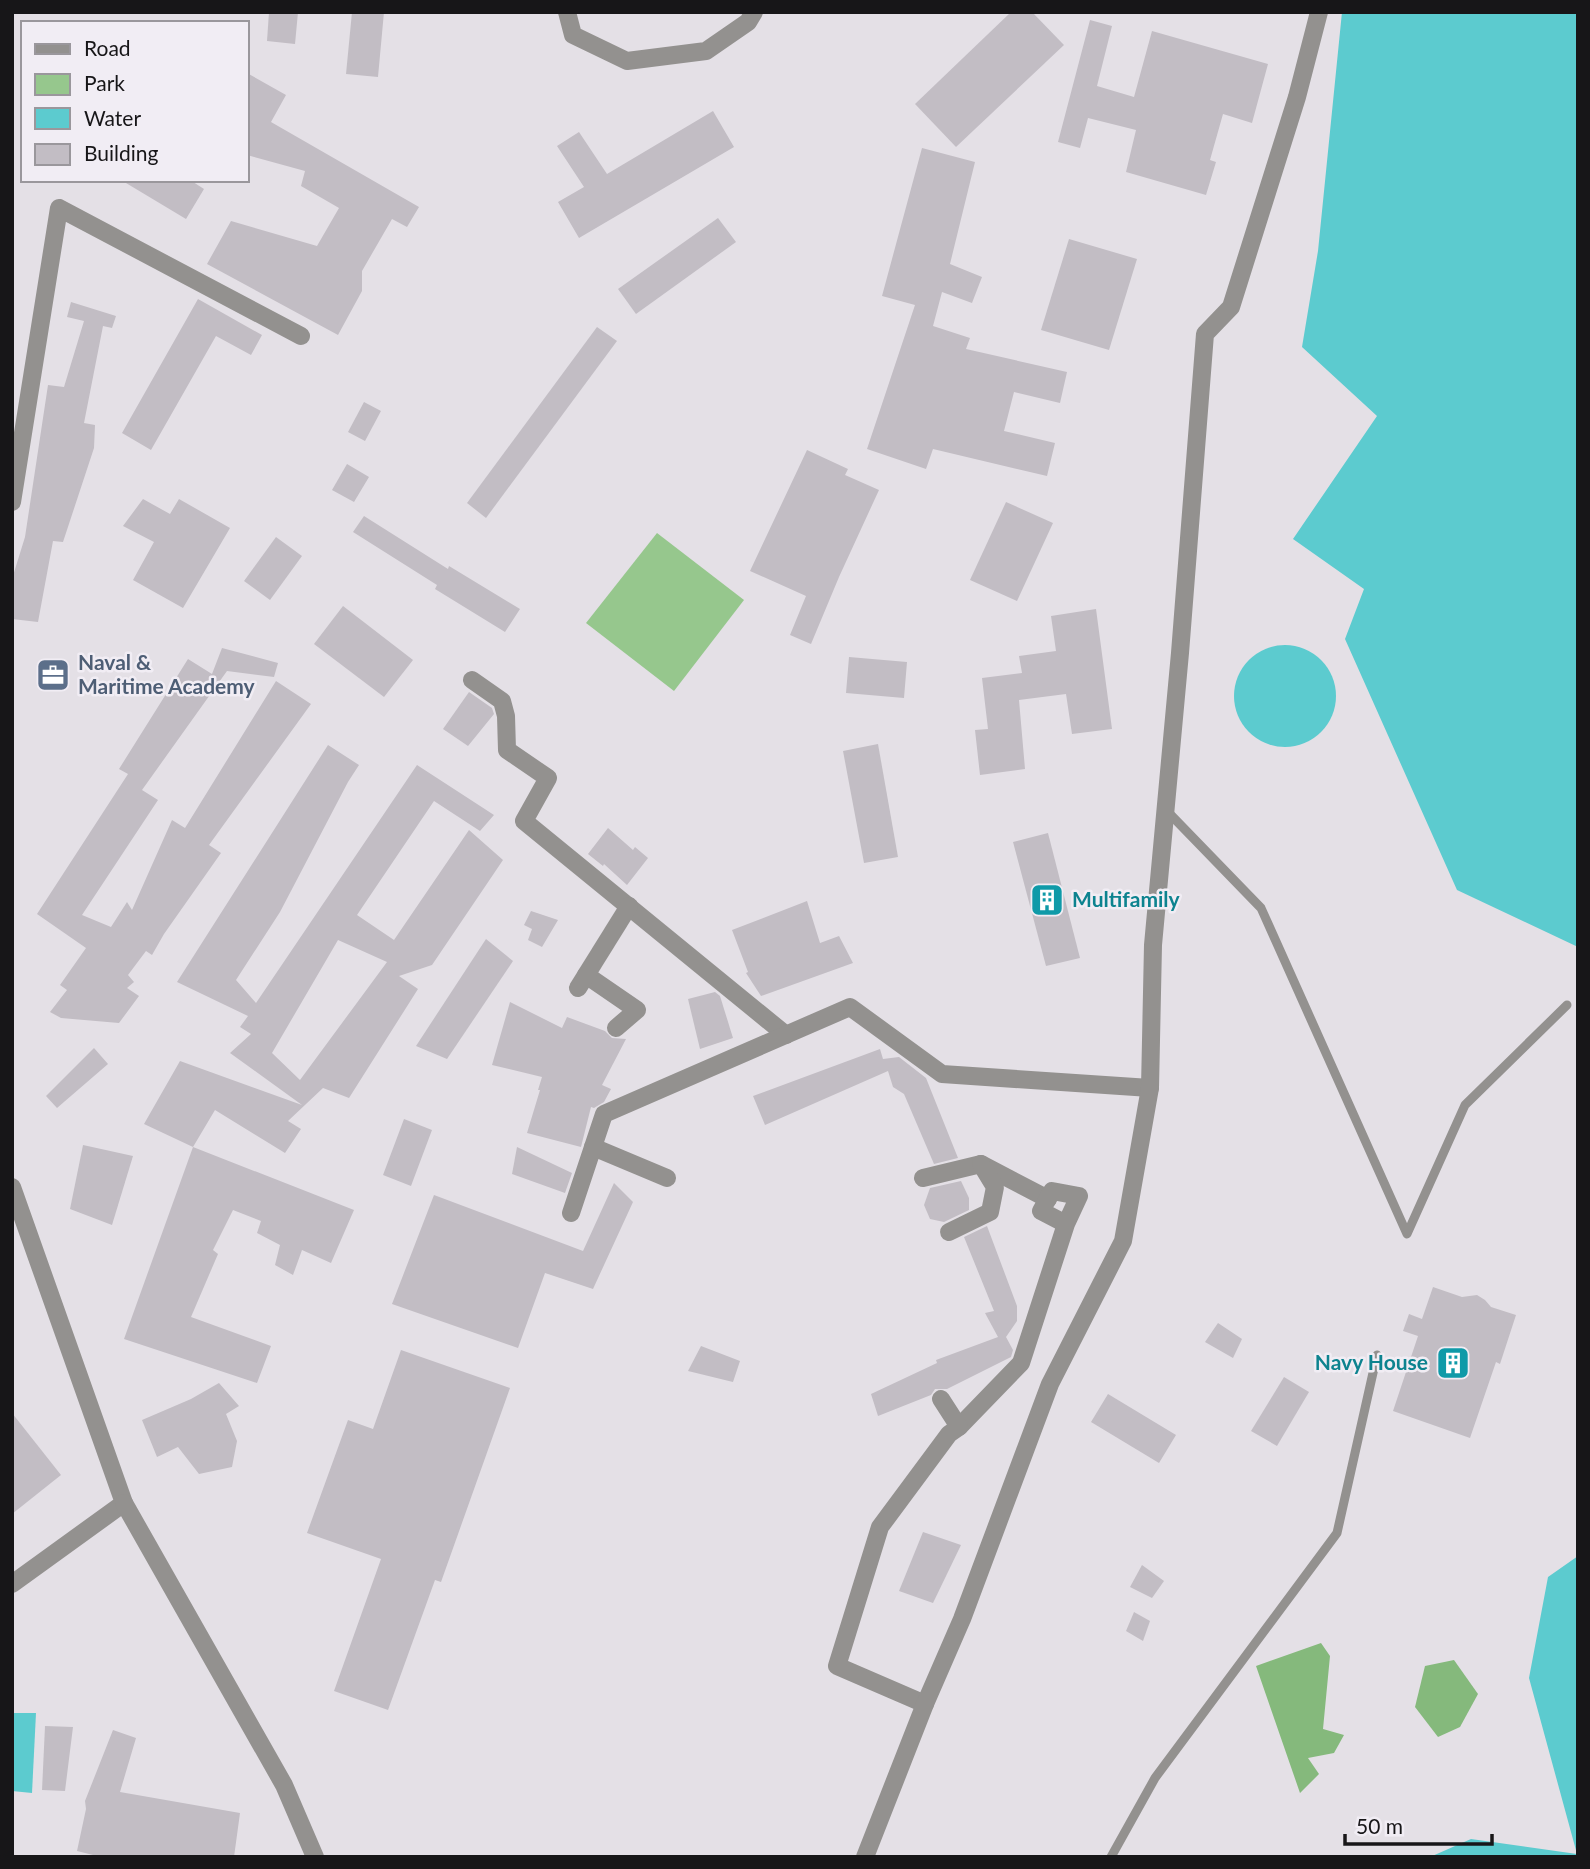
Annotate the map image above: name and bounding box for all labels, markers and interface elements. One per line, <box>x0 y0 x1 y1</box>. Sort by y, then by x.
legend <box>21 21 248 182</box>
text: Road <box>84 35 131 60</box>
text: Park <box>84 70 125 95</box>
text: Water <box>84 105 141 130</box>
text: Building <box>84 140 159 165</box>
place label: Naval & Maritime Academy <box>78 649 256 698</box>
office icon: Naval & Maritime Academy <box>34 656 72 694</box>
building icon: Multifamily <box>1028 881 1066 919</box>
place label: Multifamily <box>1072 886 1181 911</box>
building icon: Navy House <box>1434 1344 1472 1382</box>
place label: Navy House <box>1315 1349 1428 1374</box>
scale bar <box>1345 1802 1492 1846</box>
text: 50 m <box>1356 1813 1403 1838</box>

